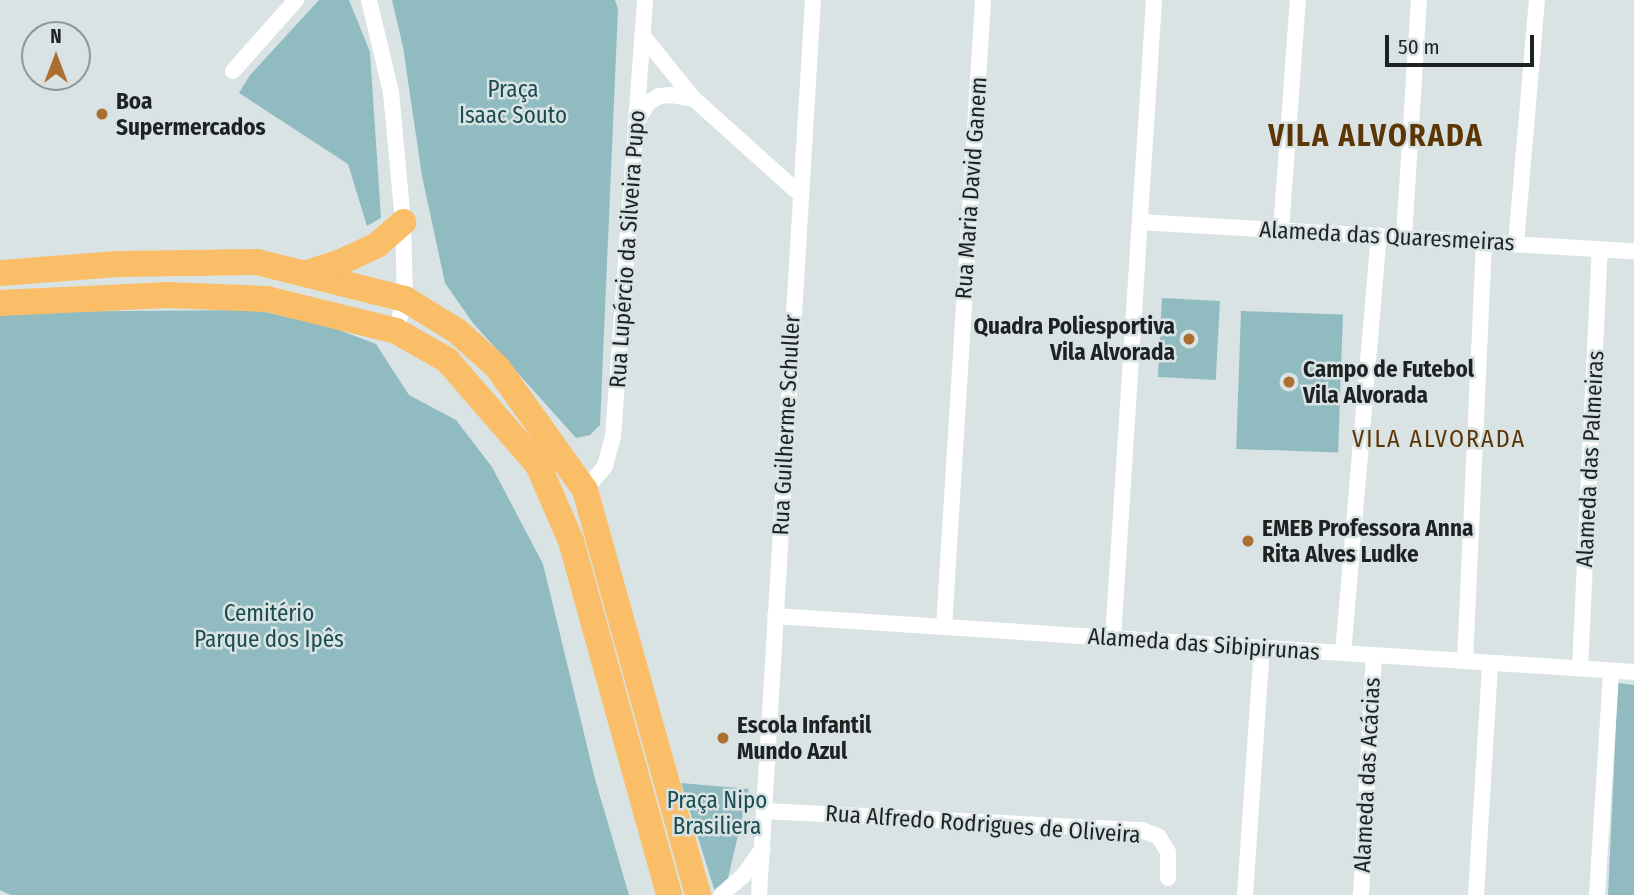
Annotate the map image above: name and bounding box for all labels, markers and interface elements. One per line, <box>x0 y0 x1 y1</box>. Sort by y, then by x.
north arrow <box>21 21 91 91</box>
scale bar <box>1389 21 1538 65</box>
text: N <box>50 25 62 48</box>
text: 50 m <box>1398 34 1440 60</box>
park label: Praça Isaac Souto <box>459 75 567 129</box>
street label: Rua Maria David Ganem <box>949 76 993 300</box>
place label: Boa Supermercados <box>116 87 266 141</box>
marker: Boa Supermercados <box>94 106 110 122</box>
street label: Rua Lupércio da Silveira Pupo <box>604 109 650 389</box>
district label: VILA ALVORADA <box>1270 118 1482 154</box>
street label: Alameda das Quaresmeiras <box>1259 216 1515 256</box>
place label: Quadra Poliesportiva Vila Alvorada <box>974 312 1175 366</box>
street label: Rua Guilherme Schuller <box>766 314 806 536</box>
marker: Quadra Poliesportiva Vila Alvorada <box>1181 331 1197 347</box>
street label: Alameda das Palmeiras <box>1571 350 1609 568</box>
place label: Campo de Futebol Vila Alvorada <box>1303 355 1474 409</box>
marker: Campo de Futebol Vila Alvorada <box>1281 374 1297 390</box>
district label: VILA ALVORADA <box>1354 426 1524 454</box>
place label: EMEB Professora Anna Rita Alves Ludke <box>1262 514 1473 568</box>
marker: EMEB Professora Anna Rita Alves Ludke <box>1240 533 1256 549</box>
park label: Cemitério Parque dos Ipês <box>194 599 344 653</box>
street label: Alameda das Sibipirunas <box>1087 622 1321 666</box>
street label: Alameda das Acácias <box>1348 677 1386 873</box>
place label: Escola Infantil Mundo Azul <box>737 711 871 765</box>
marker: Escola Infantil Mundo Azul <box>715 730 731 746</box>
park label: Praça Nipo Brasiliera <box>667 786 767 840</box>
street label: Rua Alfredo Rodrigues de Oliveira <box>824 799 1142 849</box>

